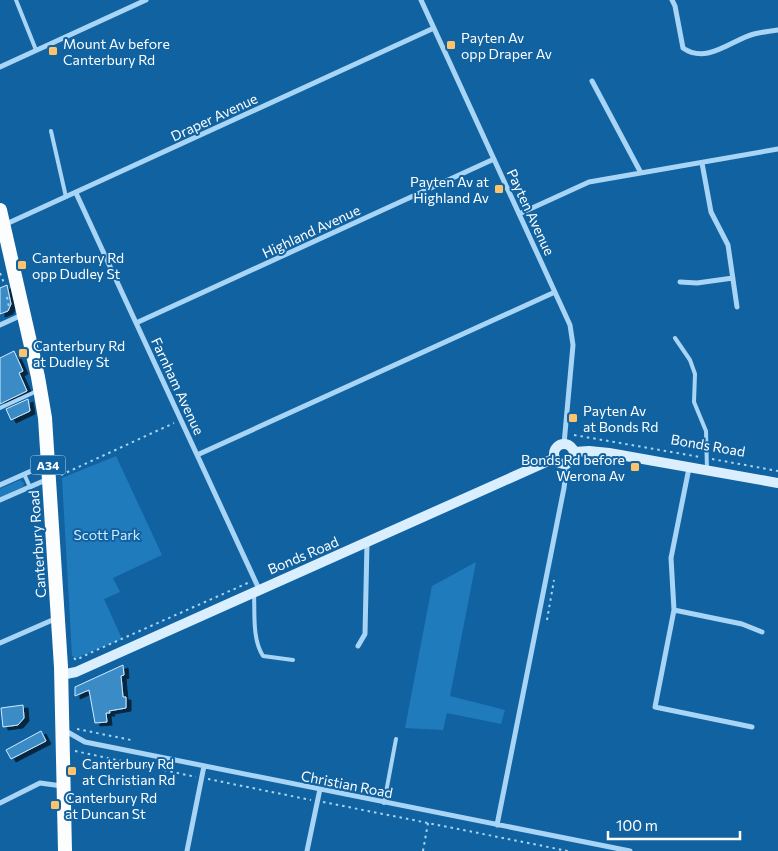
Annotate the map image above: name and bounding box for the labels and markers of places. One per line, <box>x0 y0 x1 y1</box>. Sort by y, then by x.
place label: Payten Av opp Draper Av <box>461 29 552 62</box>
place label: Mount Av before Canterbury Rd <box>63 35 170 68</box>
marker: Payten Av opp Draper Av <box>445 39 457 51</box>
marker: Mount Av before Canterbury Rd <box>47 45 59 57</box>
place label: Payten Av at Highland Av <box>410 173 489 206</box>
marker: Payten Av at Highland Av <box>493 183 505 195</box>
place label: Canterbury Rd opp Dudley St <box>32 249 124 282</box>
marker: Canterbury Rd opp Dudley St <box>16 259 28 271</box>
place label: Canterbury Rd at Dudley St <box>33 337 125 370</box>
marker: Canterbury Rd at Dudley St <box>17 347 29 359</box>
place label: Payten Av at Bonds Rd <box>583 402 658 435</box>
marker: Payten Av at Bonds Rd <box>567 412 579 424</box>
place label: Bonds Rd before Werona Av <box>521 451 625 484</box>
marker: Bonds Rd before Werona Av <box>629 461 641 473</box>
place label: Canterbury Rd at Christian Rd <box>82 755 175 788</box>
marker: Canterbury Rd at Christian Rd <box>66 765 78 777</box>
place label: Canterbury Rd at Duncan St <box>65 789 157 822</box>
marker: Canterbury Rd at Duncan St <box>49 799 61 811</box>

